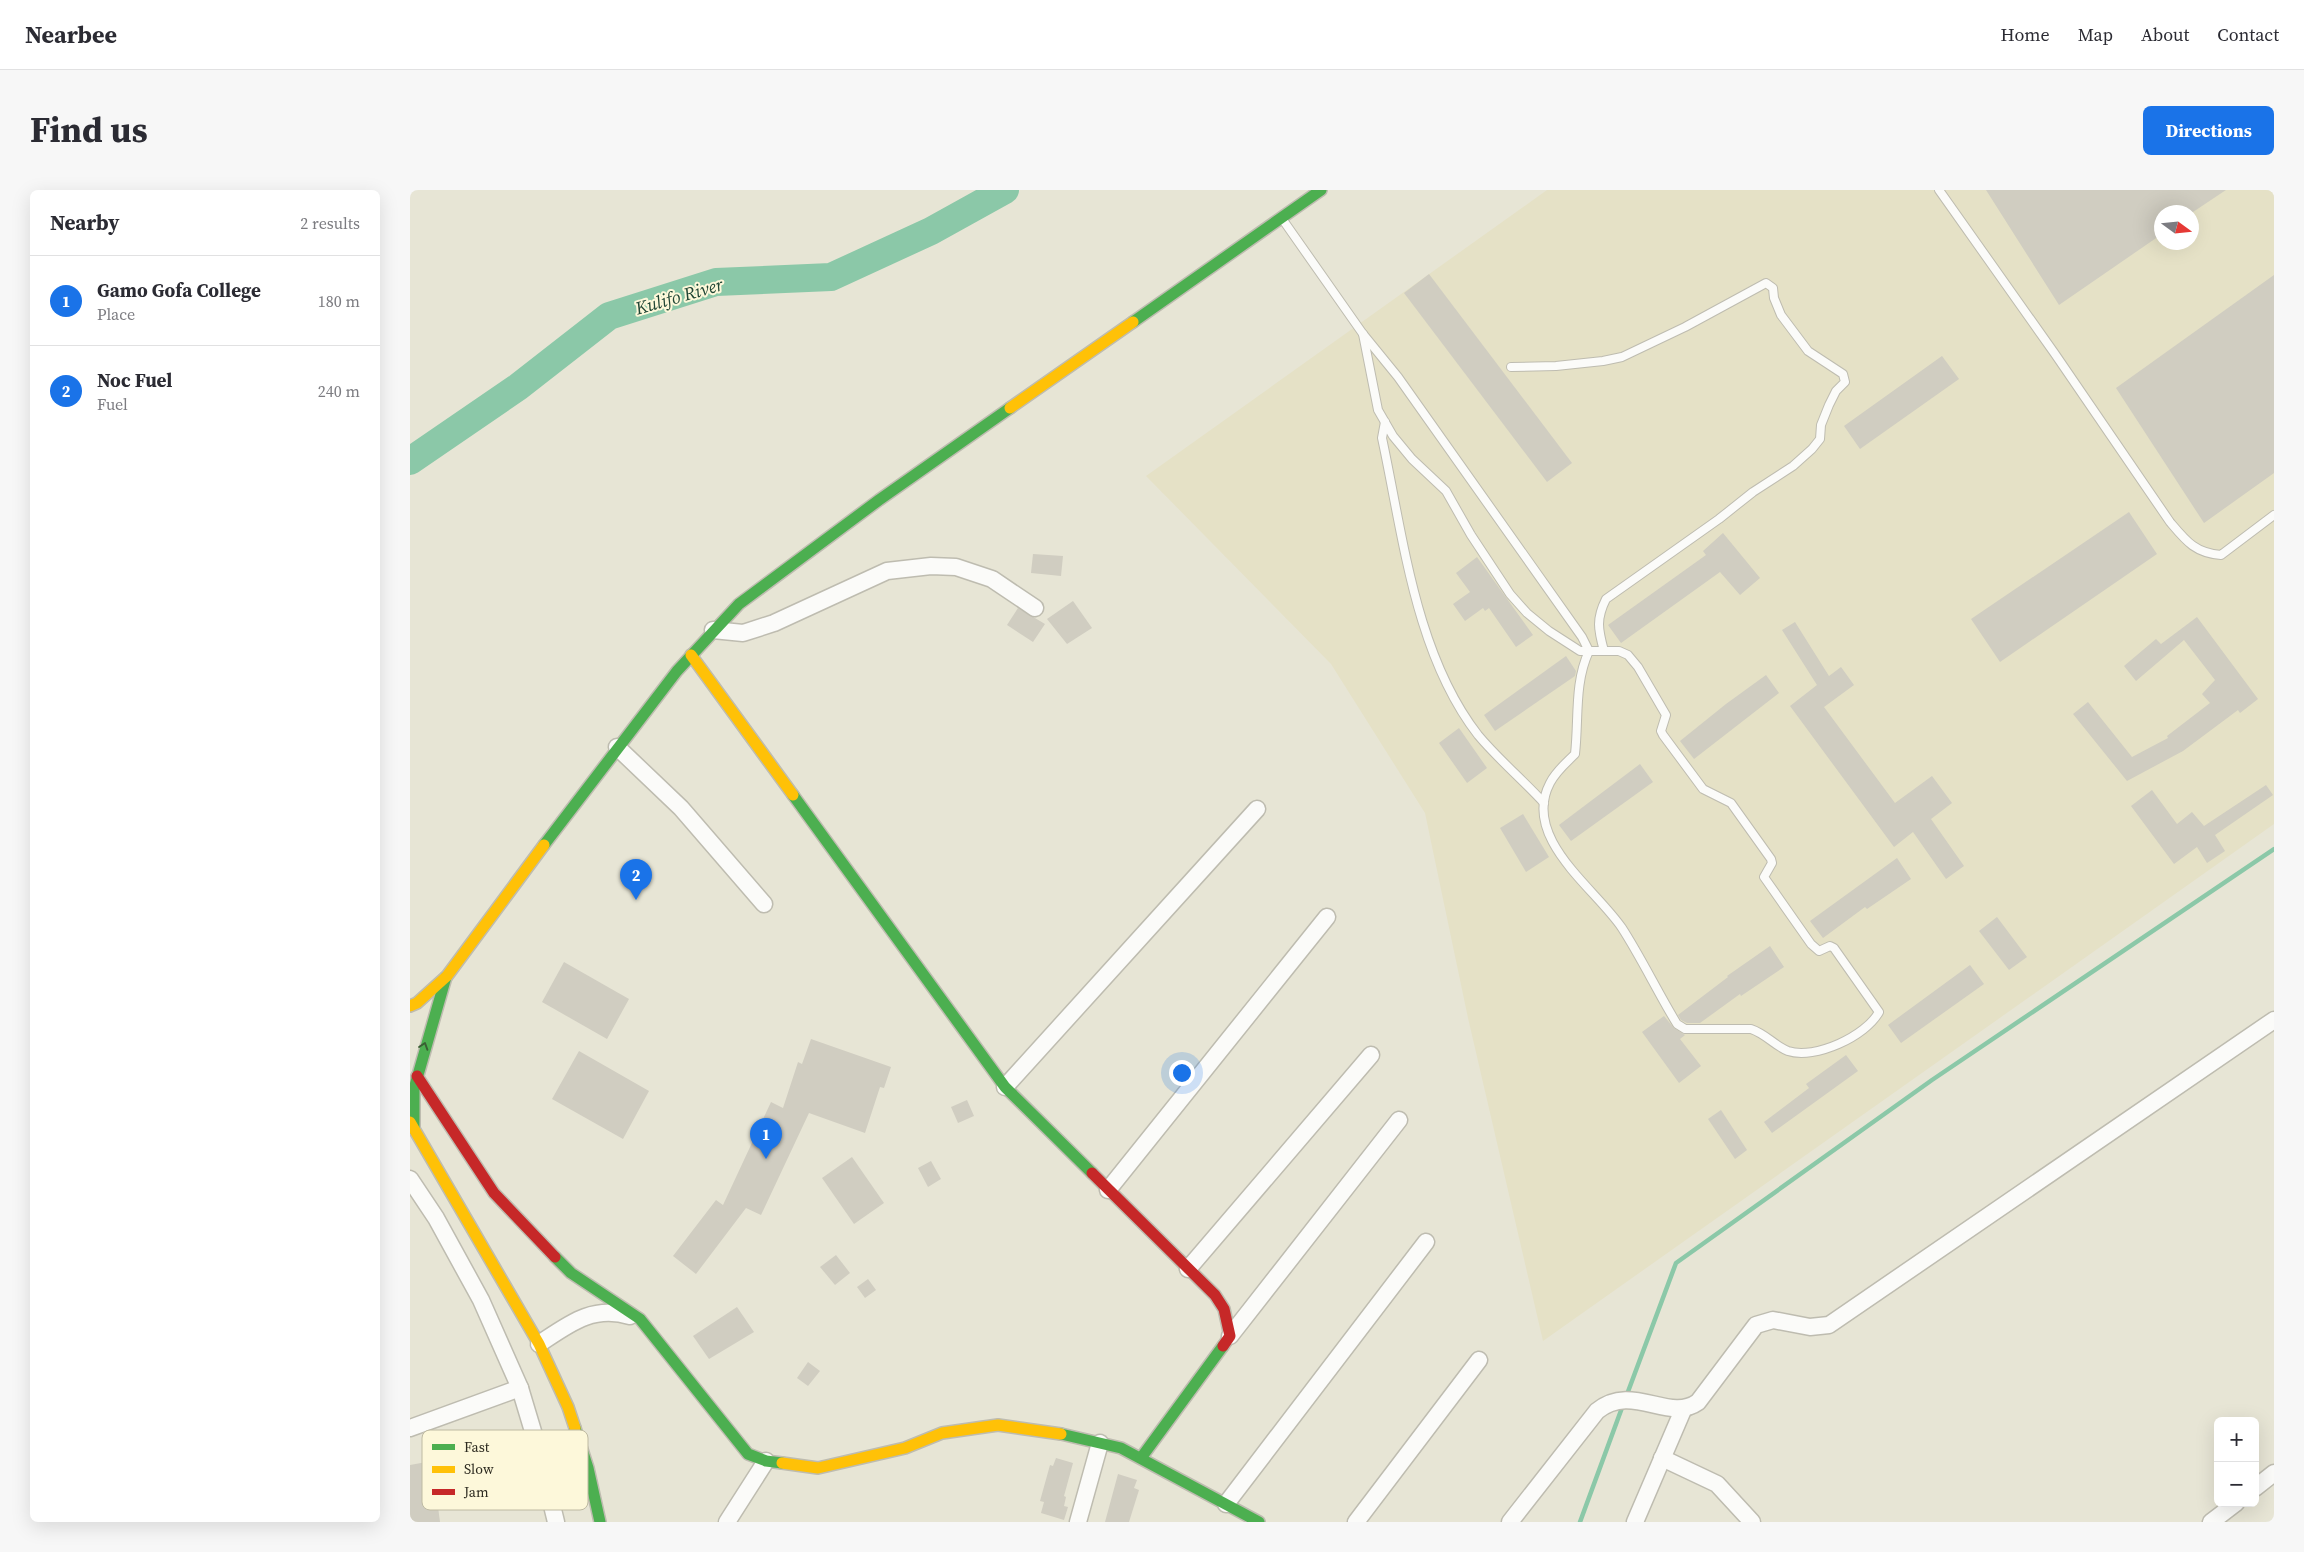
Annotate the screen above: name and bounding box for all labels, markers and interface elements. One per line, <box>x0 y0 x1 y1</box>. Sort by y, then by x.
text: Nearbee <box>25 18 117 51</box>
text: Home <box>2001 22 2050 47</box>
text: Map <box>2078 22 2113 47</box>
text: About <box>2141 22 2189 47</box>
text: Contact <box>2217 22 2279 47</box>
text: Find us <box>30 106 148 154</box>
button: Directions <box>2143 106 2274 155</box>
north arrow <box>2154 205 2199 250</box>
text: Nearby <box>50 208 120 237</box>
text: 2 results <box>300 212 360 234</box>
water label: Kulifo River <box>631 271 727 321</box>
text: Gamo Gofa College <box>97 277 261 303</box>
text: 1 <box>62 290 70 312</box>
text: 180 m <box>318 290 360 312</box>
text: Place <box>97 303 135 325</box>
text: Noc Fuel <box>97 367 172 393</box>
text: 2 <box>62 380 70 402</box>
text: 240 m <box>318 380 360 402</box>
text: Fuel <box>97 393 128 415</box>
pin: 2 <box>620 859 652 900</box>
one-way arrow <box>419 1043 429 1051</box>
your location <box>1169 1060 1195 1086</box>
pin: 1 <box>750 1118 782 1159</box>
map controls <box>2214 1417 2259 1507</box>
button: + <box>2214 1417 2259 1462</box>
legend <box>422 1430 588 1510</box>
text: Fast <box>464 1437 490 1457</box>
text: Slow <box>464 1459 494 1479</box>
button: − <box>2214 1462 2259 1507</box>
text: Jam <box>463 1482 489 1502</box>

